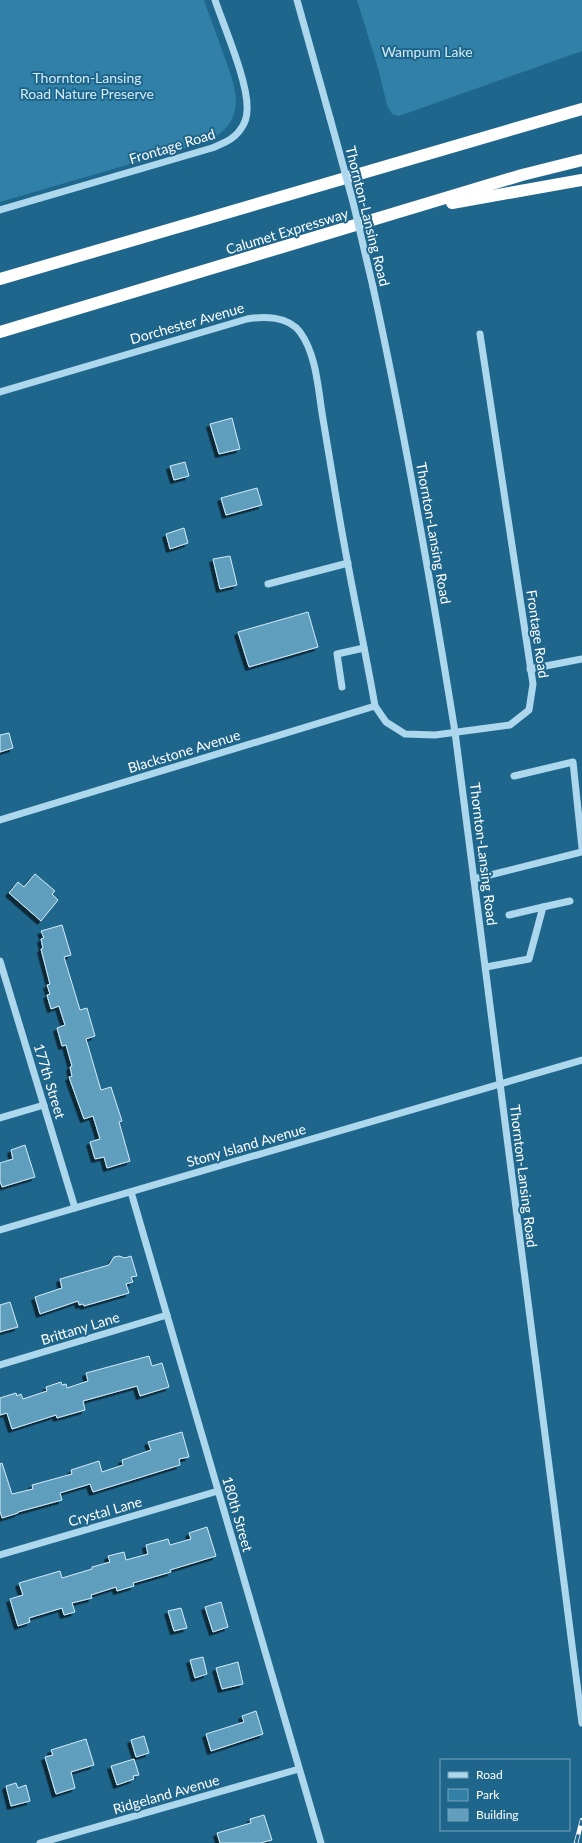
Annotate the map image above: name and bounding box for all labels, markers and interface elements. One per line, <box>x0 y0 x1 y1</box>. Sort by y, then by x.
park label: Wampum Lake <box>381 43 473 60</box>
park label: Thornton-Lansing Road Nature Preserve <box>20 69 154 102</box>
street label: Frontage Road <box>127 125 217 167</box>
street label: Thornton-Lansing Road <box>342 144 394 288</box>
street label: Calumet Expressway <box>224 204 351 258</box>
street label: Dorchester Avenue <box>128 299 246 347</box>
street label: Thornton-Lansing Road <box>413 461 455 605</box>
street label: Frontage Road <box>523 589 553 679</box>
street label: Blackstone Avenue <box>126 726 242 776</box>
street label: Thornton-Lansing Road <box>467 782 501 926</box>
street label: 177th Street <box>31 1041 69 1121</box>
street label: Thornton-Lansing Road <box>507 1104 541 1248</box>
street label: Stony Island Avenue <box>184 1120 308 1170</box>
street label: Brittany Lane <box>39 1308 121 1348</box>
street label: 180th Street <box>219 1474 257 1554</box>
street label: Crystal Lane <box>66 1492 144 1530</box>
legend <box>440 1759 570 1831</box>
text: Road <box>476 1767 503 1782</box>
street label: Ridgeland Avenue <box>111 1771 221 1817</box>
text: Park <box>476 1787 500 1802</box>
text: Building <box>476 1807 519 1822</box>

